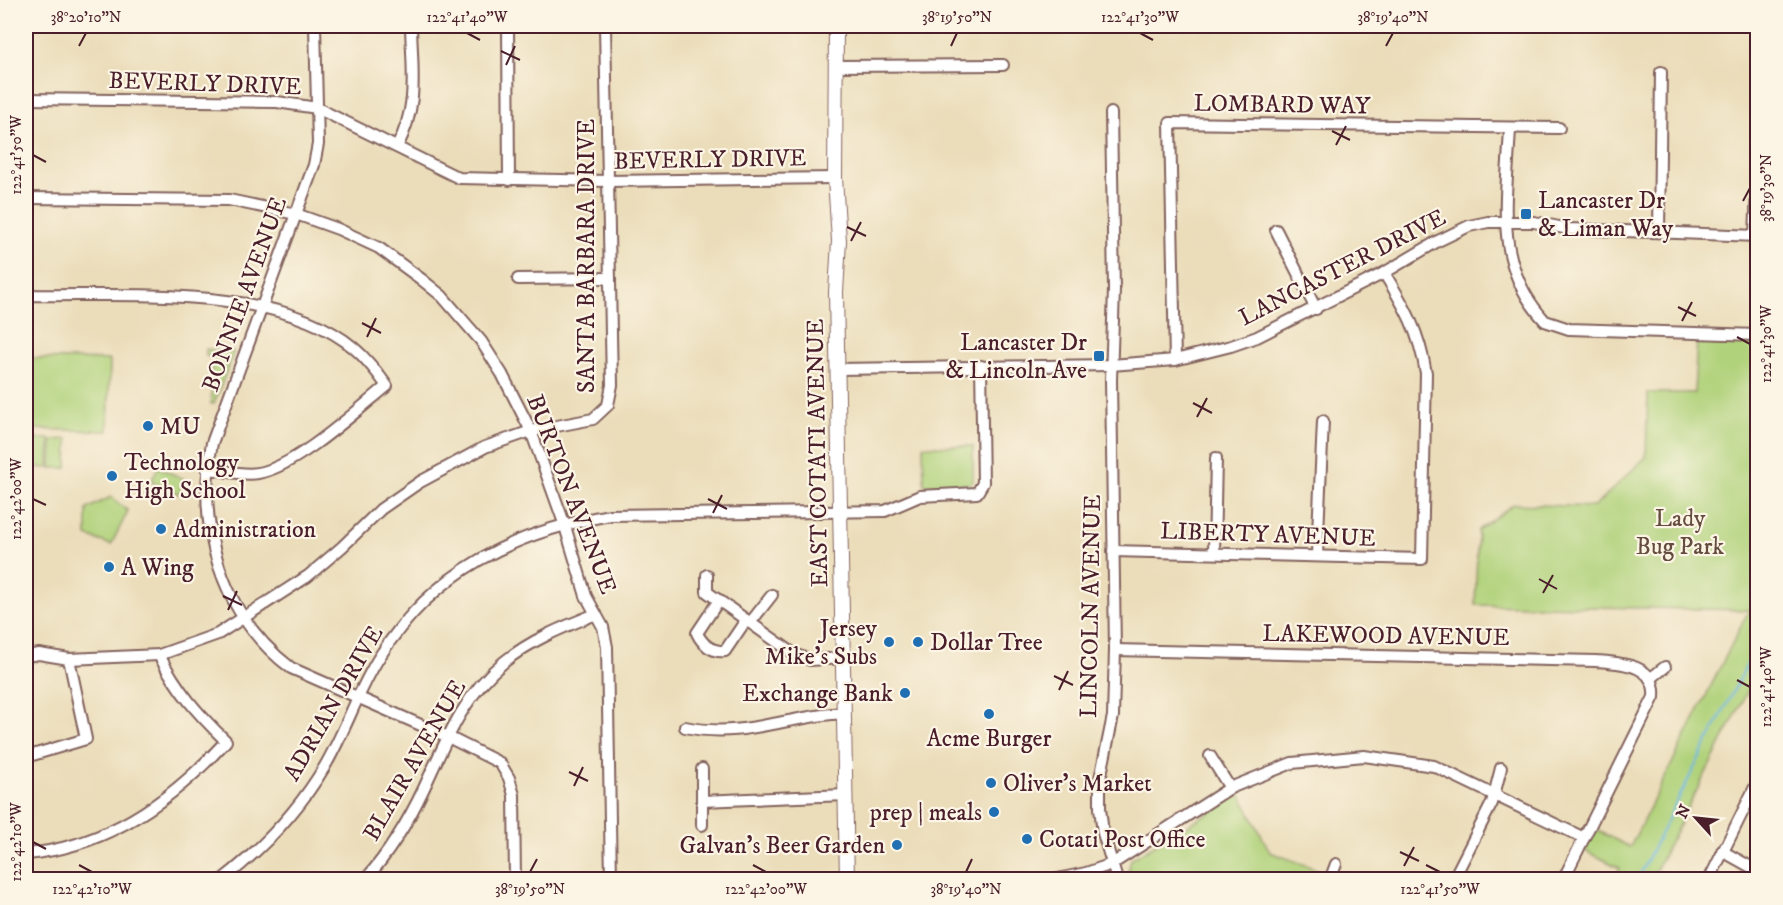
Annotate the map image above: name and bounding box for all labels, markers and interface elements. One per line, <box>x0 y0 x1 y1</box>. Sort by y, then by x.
text: 38°20'10"N <box>51 8 121 27</box>
text: 122°41'40"W <box>427 8 508 27</box>
text: 38°19'50"N <box>922 8 992 27</box>
text: 122°41'30"W <box>1101 8 1179 27</box>
text: 38°19'40"N <box>1357 8 1429 27</box>
street label: BEVERLY DRIVE <box>108 66 302 102</box>
street label: LOMBARD WAY <box>1193 88 1371 122</box>
text: 122°41'50"W <box>7 115 26 195</box>
street label: SANTA BARBARA DRIVE <box>572 119 602 393</box>
street label: BEVERLY DRIVE <box>613 143 807 177</box>
text: 38°19'30"N <box>1757 154 1776 222</box>
place label: Lancaster Dr & Liman Way <box>1538 186 1674 244</box>
street label: BONNIE AVENUE <box>196 193 294 396</box>
street label: LANCASTER DRIVE <box>1234 203 1451 333</box>
marker: Lancaster Dr & Liman Way <box>1519 207 1533 221</box>
text: 122°41'30"W <box>1757 305 1776 383</box>
street label: EAST COTATI AVENUE <box>801 318 835 588</box>
place label: Lancaster Dr & Lincoln Ave <box>945 328 1087 386</box>
marker: Lancaster Dr & Lincoln Ave <box>1092 349 1106 363</box>
street label: BURTON AVENUE <box>519 390 623 598</box>
place label: MU <box>160 412 201 442</box>
marker: MU <box>141 419 155 433</box>
place label: Technology High School <box>124 448 246 506</box>
text: 122°42'00"W <box>7 458 26 540</box>
marker: Technology High School <box>105 469 119 483</box>
street label: LINCOLN AVENUE <box>1074 494 1108 718</box>
park label: Lady Bug Park <box>1636 504 1724 562</box>
place label: Administration <box>173 515 317 545</box>
street label: LIBERTY AVENUE <box>1160 516 1376 554</box>
marker: Administration <box>154 522 168 536</box>
place label: A Wing <box>121 553 194 583</box>
marker: A Wing <box>102 560 116 574</box>
place label: Jersey Mike's Subs <box>765 614 878 672</box>
street label: LAKEWOOD AVENUE <box>1262 619 1510 653</box>
street label: ADRIAN DRIVE <box>277 620 390 787</box>
place label: Dollar Tree <box>930 628 1043 658</box>
marker: Jersey Mike's Subs <box>882 635 896 649</box>
marker: Dollar Tree <box>911 635 925 649</box>
text: 122°41'40"W <box>1757 646 1776 727</box>
street label: BLAIR AVENUE <box>357 675 473 846</box>
place label: Exchange Bank <box>742 679 893 709</box>
marker: Exchange Bank <box>898 686 912 700</box>
marker: Acme Burger <box>982 707 996 721</box>
place label: Acme Burger <box>927 724 1052 754</box>
place label: Oliver's Market <box>1003 769 1152 799</box>
marker: Oliver's Market <box>984 776 998 790</box>
north arrow <box>1666 788 1726 848</box>
place label: prep | meals <box>869 798 982 828</box>
text: N <box>1672 801 1695 822</box>
text: 122°42'10"W <box>7 802 26 882</box>
marker: prep | meals <box>987 805 1001 819</box>
place label: Cotati Post Office <box>1039 825 1206 855</box>
place label: Galvan's Beer Garden <box>680 831 885 861</box>
marker: Cotati Post Office <box>1020 832 1034 846</box>
marker: Galvan's Beer Garden <box>890 838 904 852</box>
text: 122°42'10"W <box>52 880 132 899</box>
text: 38°19'50"N <box>495 880 565 899</box>
text: 122°42'00"W <box>725 880 807 899</box>
text: 38°19'40"N <box>930 880 1002 899</box>
text: 122°41'50"W <box>1400 880 1480 899</box>

